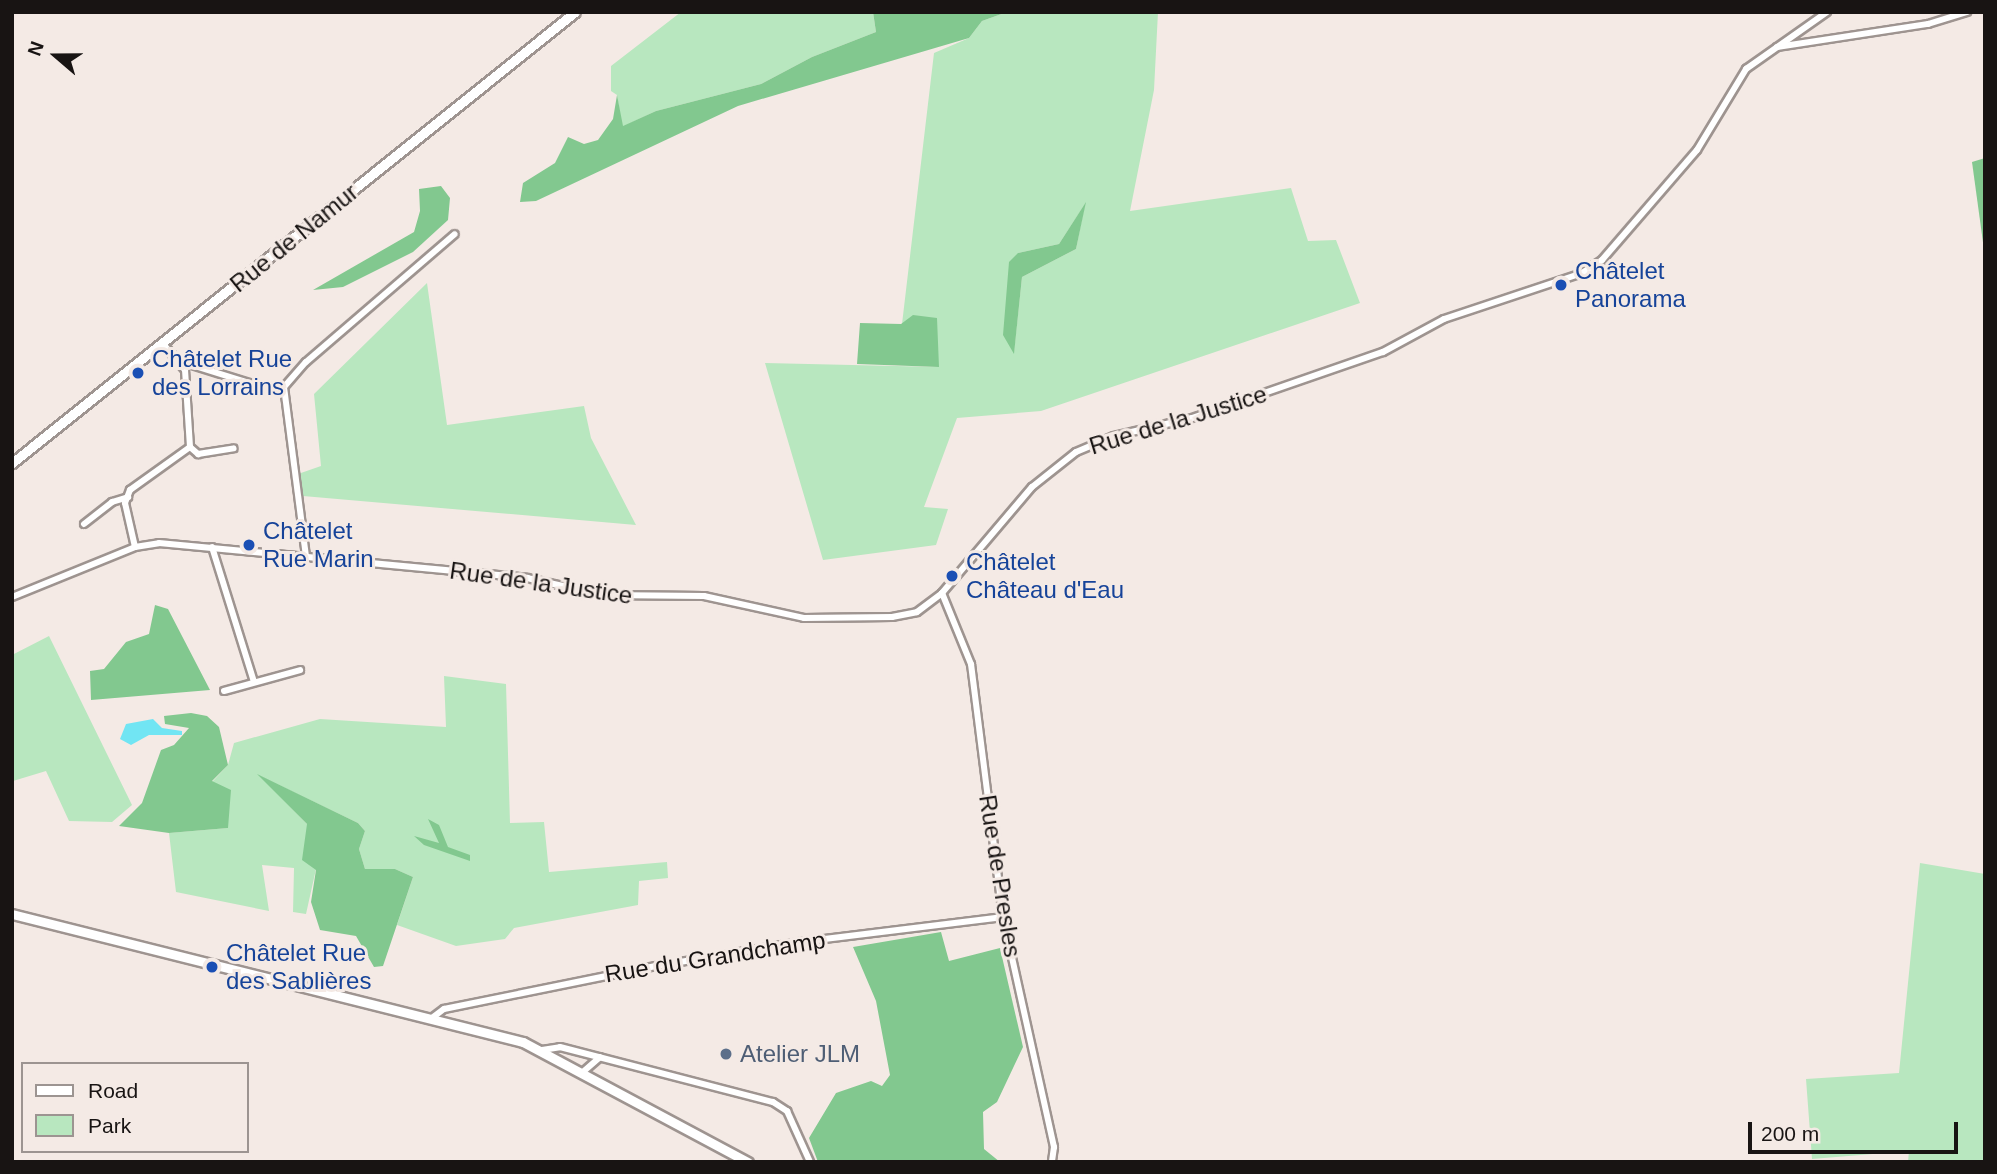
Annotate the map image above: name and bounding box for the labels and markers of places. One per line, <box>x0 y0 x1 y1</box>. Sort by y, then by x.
place label: Châtelet Panorama <box>1575 257 1686 313</box>
marker: Châtelet Panorama <box>1553 277 1569 293</box>
place label: Châtelet Rue des Lorrains <box>152 345 292 401</box>
marker: Châtelet Rue des Lorrains <box>130 365 146 381</box>
place label: Châtelet Rue Marin <box>263 517 374 573</box>
marker: Châtelet Rue Marin <box>241 537 257 553</box>
place label: Châtelet Château d'Eau <box>966 548 1124 604</box>
marker: Châtelet Château d'Eau <box>944 568 960 584</box>
place label: Châtelet Rue des Sablières <box>226 939 371 995</box>
marker: Châtelet Rue des Sablières <box>204 959 220 975</box>
place label: Atelier JLM <box>740 1040 860 1068</box>
marker: Atelier JLM <box>718 1046 734 1062</box>

